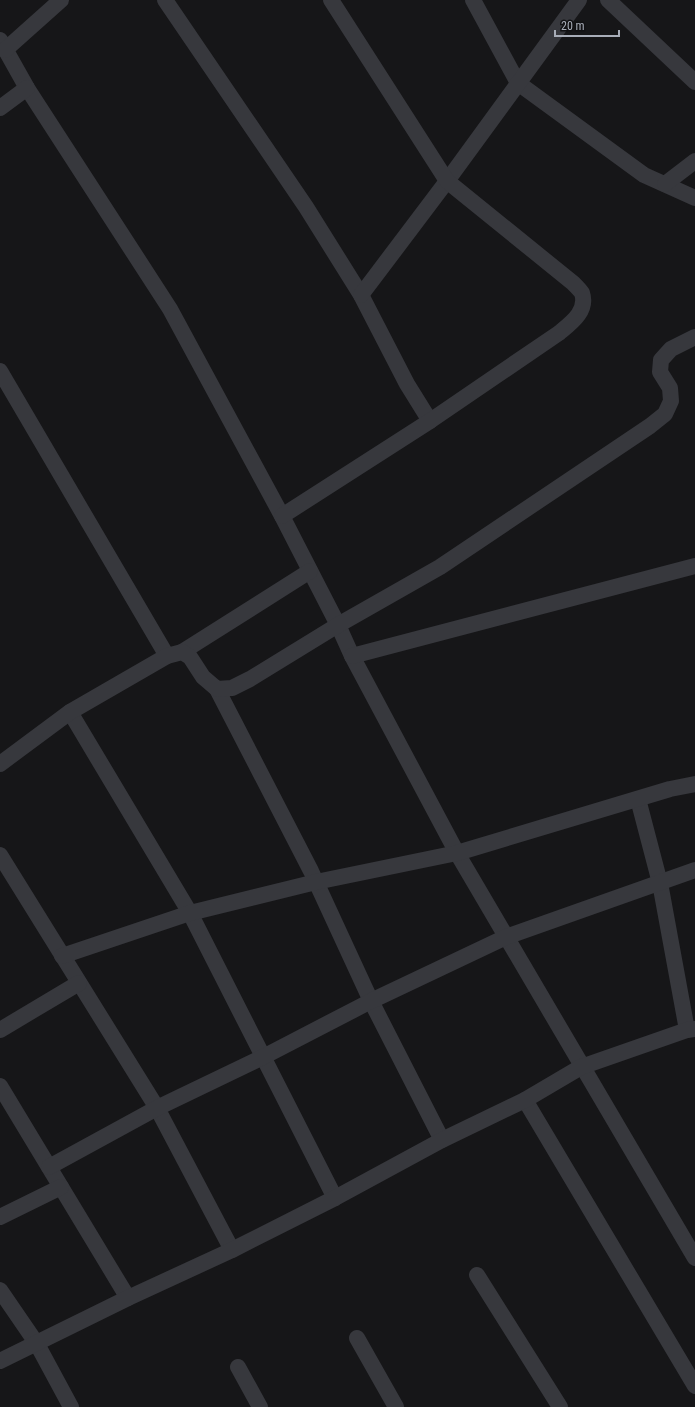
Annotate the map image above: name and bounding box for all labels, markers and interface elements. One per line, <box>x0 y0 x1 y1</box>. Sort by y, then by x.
scale bar <box>555 12 619 38</box>
text: 20 m <box>561 19 585 33</box>

